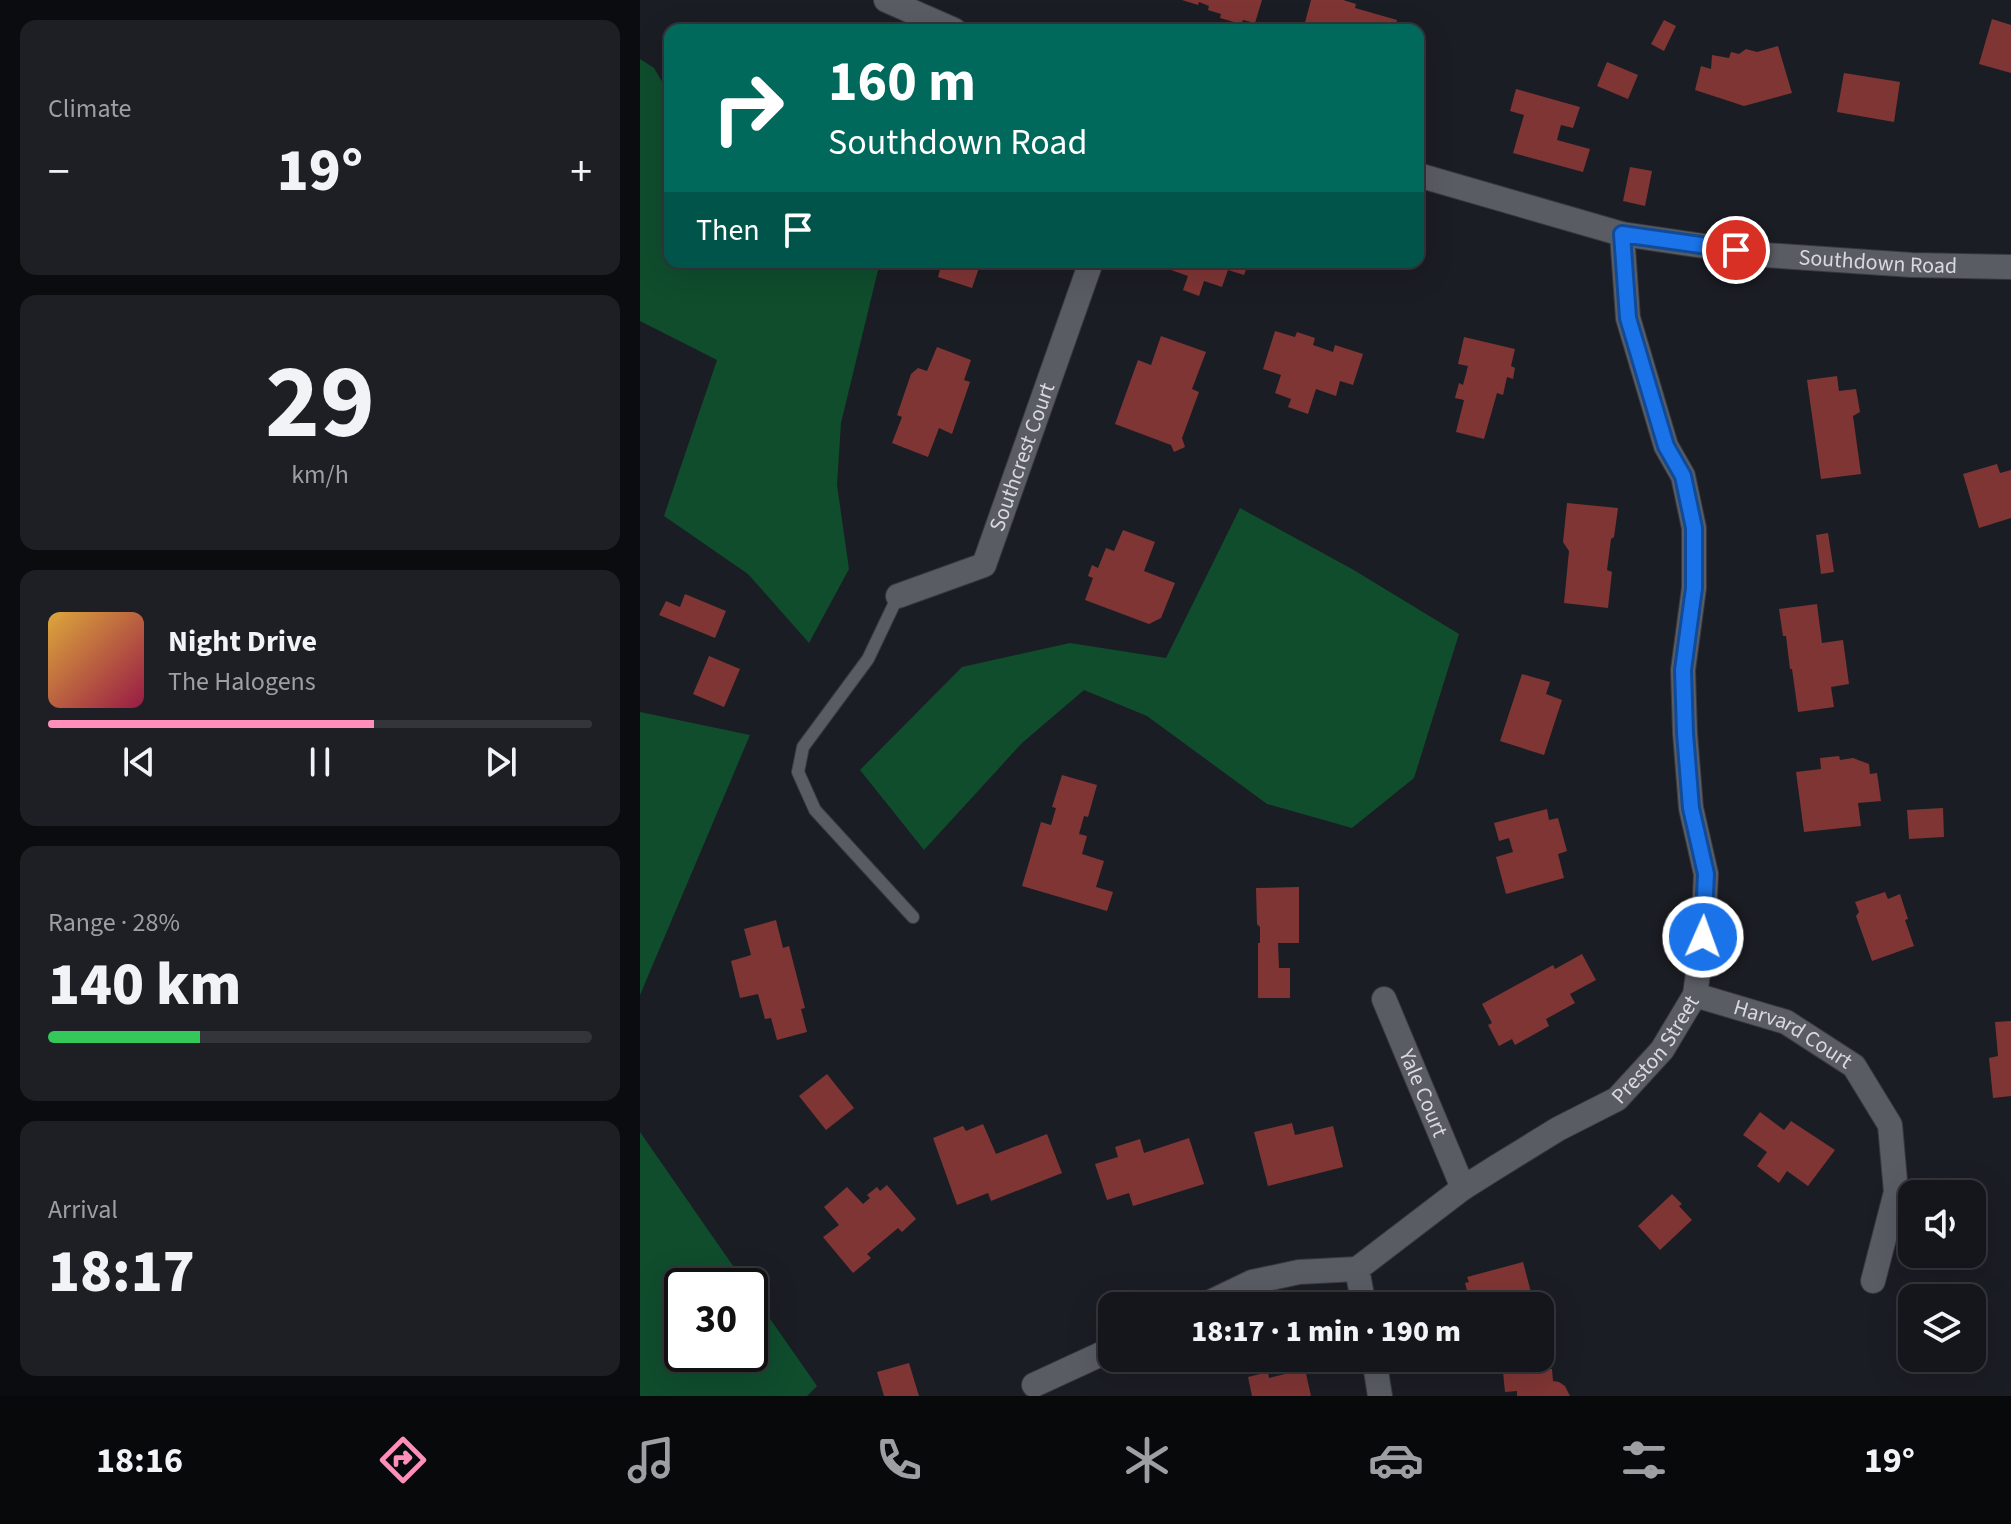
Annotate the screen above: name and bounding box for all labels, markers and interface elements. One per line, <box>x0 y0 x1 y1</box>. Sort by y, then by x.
text: 160 m <box>828 43 976 122</box>
icon: right <box>696 56 800 160</box>
text: Climate <box>48 90 132 127</box>
text: Southdown Road <box>828 117 1087 168</box>
text: 19° <box>277 129 363 214</box>
text: − <box>48 141 70 204</box>
text: + <box>570 141 592 204</box>
icon: arrive <box>776 208 820 252</box>
text: Then <box>696 209 760 252</box>
pin <box>1702 216 1770 284</box>
icon: arrive <box>1714 228 1758 272</box>
street label: Southdown Road <box>1798 241 1957 282</box>
text: 29 <box>265 330 375 478</box>
street label: Southcrest Court <box>981 378 1063 536</box>
text: km/h <box>291 456 349 493</box>
text: Night Drive <box>168 620 317 663</box>
text: The Halogens <box>168 663 316 700</box>
icon: previous <box>117 740 161 784</box>
icon: pause <box>298 740 342 784</box>
icon: next <box>479 740 523 784</box>
position arrow <box>1661 895 1745 979</box>
text: Range · 28% <box>48 904 180 941</box>
text: 140 km <box>48 943 241 1028</box>
street label: Preston Street <box>1604 989 1708 1111</box>
street label: Harvard Court <box>1730 991 1859 1077</box>
street label: Yale Court <box>1390 1043 1456 1143</box>
map controls <box>1898 1180 1986 1372</box>
button: sound <box>1898 1180 1986 1268</box>
text: Arrival <box>48 1191 118 1228</box>
text: 18:17 <box>48 1230 195 1315</box>
speed limit sign: 30 <box>664 1268 768 1372</box>
button: layers <box>1898 1284 1986 1372</box>
text: 18:17 · 1 min · 190 m <box>1191 1310 1461 1353</box>
icon: directions <box>375 1432 431 1488</box>
icon: music <box>623 1432 679 1488</box>
icon: phone <box>871 1432 927 1488</box>
icon: climate <box>1119 1432 1175 1488</box>
icon: car <box>1368 1432 1424 1488</box>
icon: filters <box>1616 1432 1672 1488</box>
text: 18:16 <box>96 1435 183 1486</box>
text: 19° <box>1864 1435 1915 1486</box>

